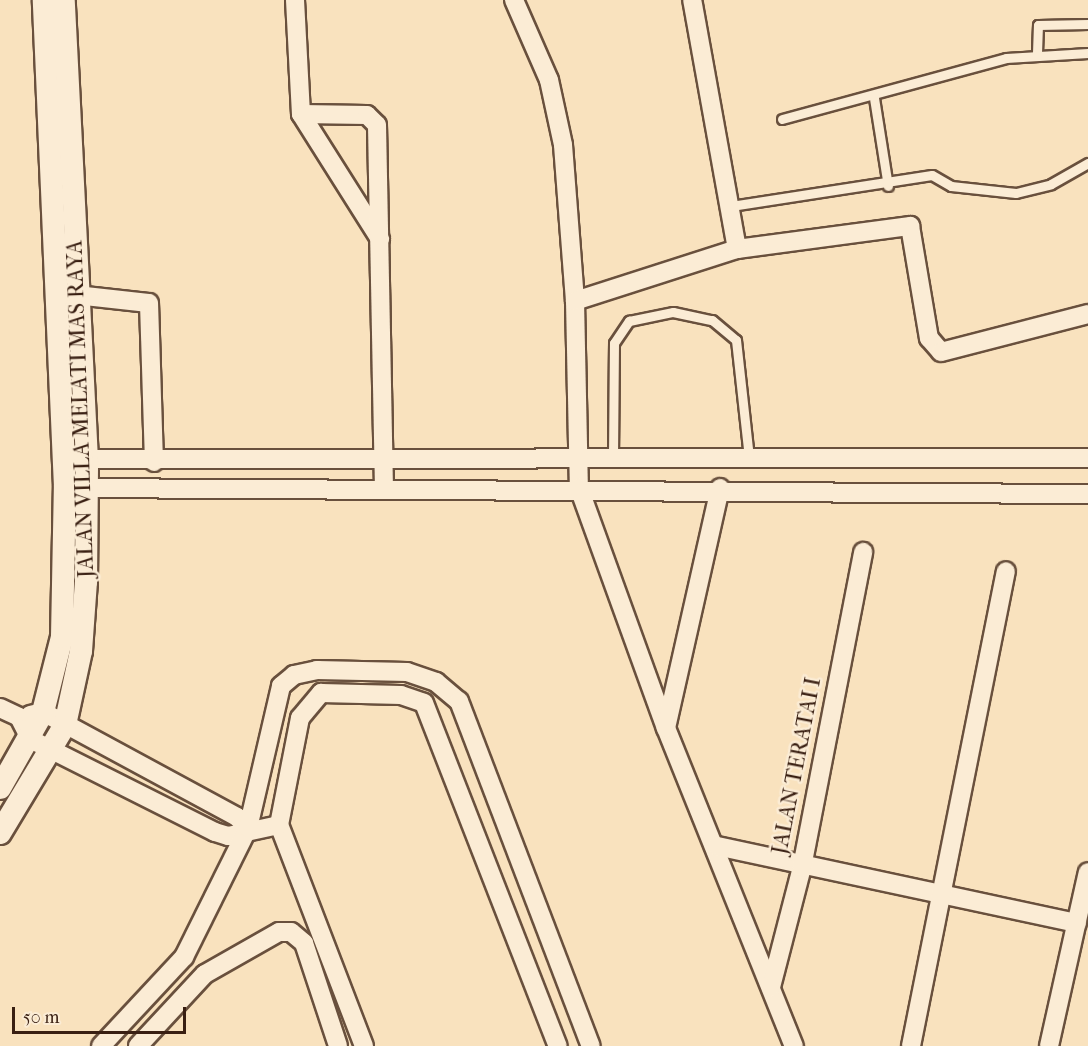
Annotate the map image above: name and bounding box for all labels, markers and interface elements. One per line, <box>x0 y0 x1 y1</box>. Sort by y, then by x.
street label: JALAN VILLA MELATI MAS RAYA <box>62 240 100 578</box>
street label: JALAN TERATAI I <box>767 675 827 857</box>
scale bar <box>15 995 189 1033</box>
text: 50 m <box>23 1007 59 1028</box>

